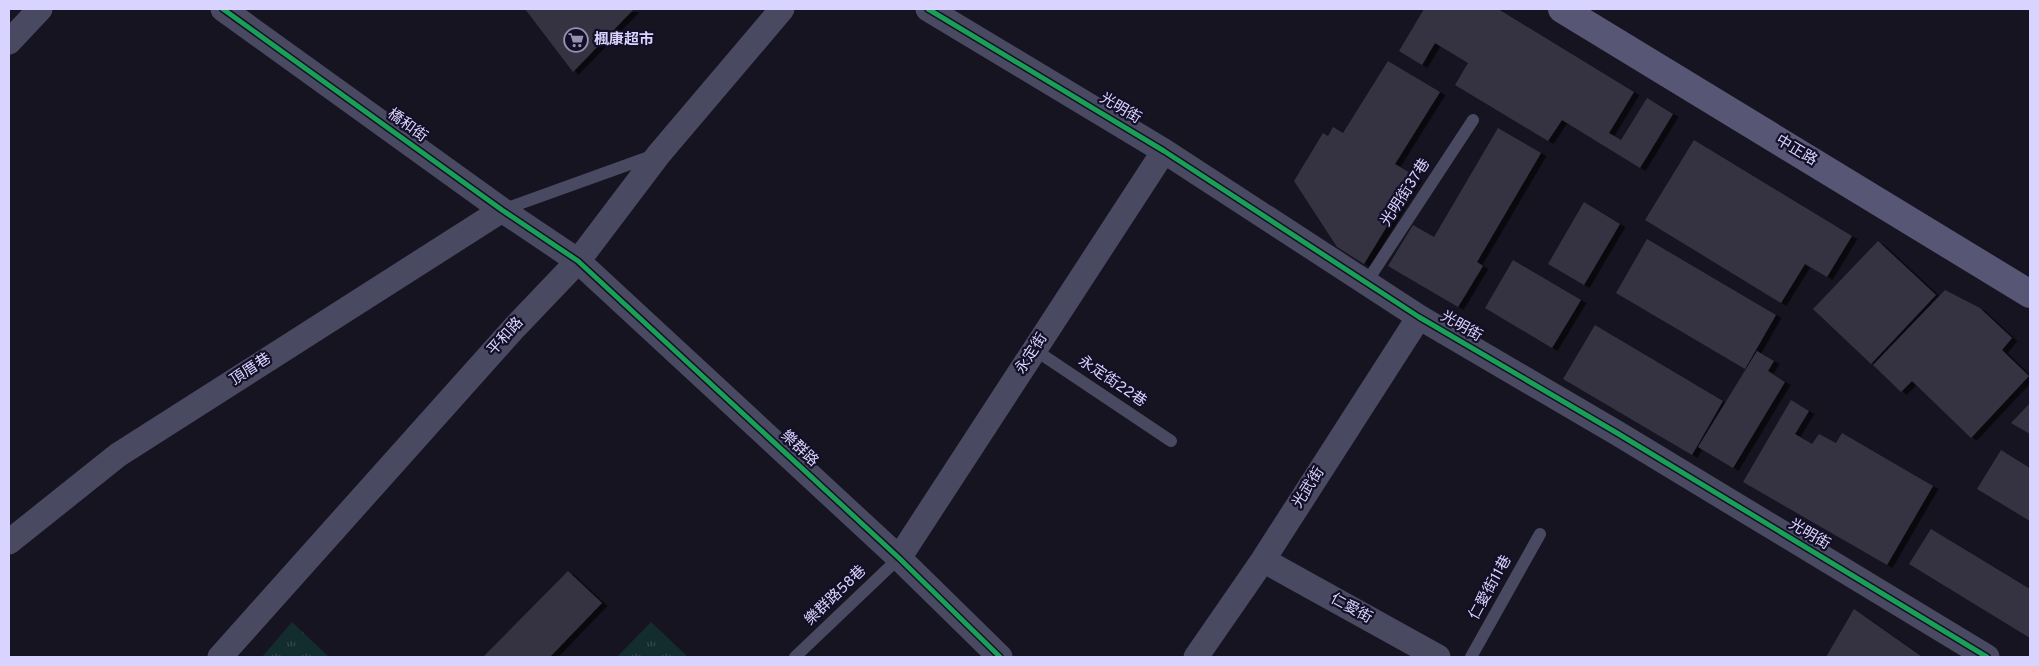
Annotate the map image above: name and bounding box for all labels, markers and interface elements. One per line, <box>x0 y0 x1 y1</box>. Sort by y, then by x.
supermarket icon: 楓康超市 <box>563 27 589 53</box>
place label: 楓康超市 <box>594 31 654 50</box>
street label: 光明街 <box>1096 89 1144 129</box>
street label: 橋和街 <box>383 105 431 147</box>
street label: 中正路 <box>1772 131 1820 171</box>
street label: 光明街37巷 <box>1377 156 1435 230</box>
street label: 光明街 <box>1437 308 1485 346</box>
street label: 平和路 <box>484 314 528 360</box>
street label: 永定街 <box>1012 330 1052 378</box>
street label: 頂厝巷 <box>227 350 275 390</box>
street label: 永定街22巷 <box>1074 352 1150 412</box>
street label: 樂群路 <box>776 427 822 471</box>
street label: 光武街 <box>1289 464 1329 512</box>
street label: 光明街 <box>1785 515 1833 555</box>
street label: 仁愛街11巷 <box>1465 552 1517 624</box>
street label: 樂群路58巷 <box>801 562 871 630</box>
street label: 仁愛街 <box>1327 590 1375 628</box>

